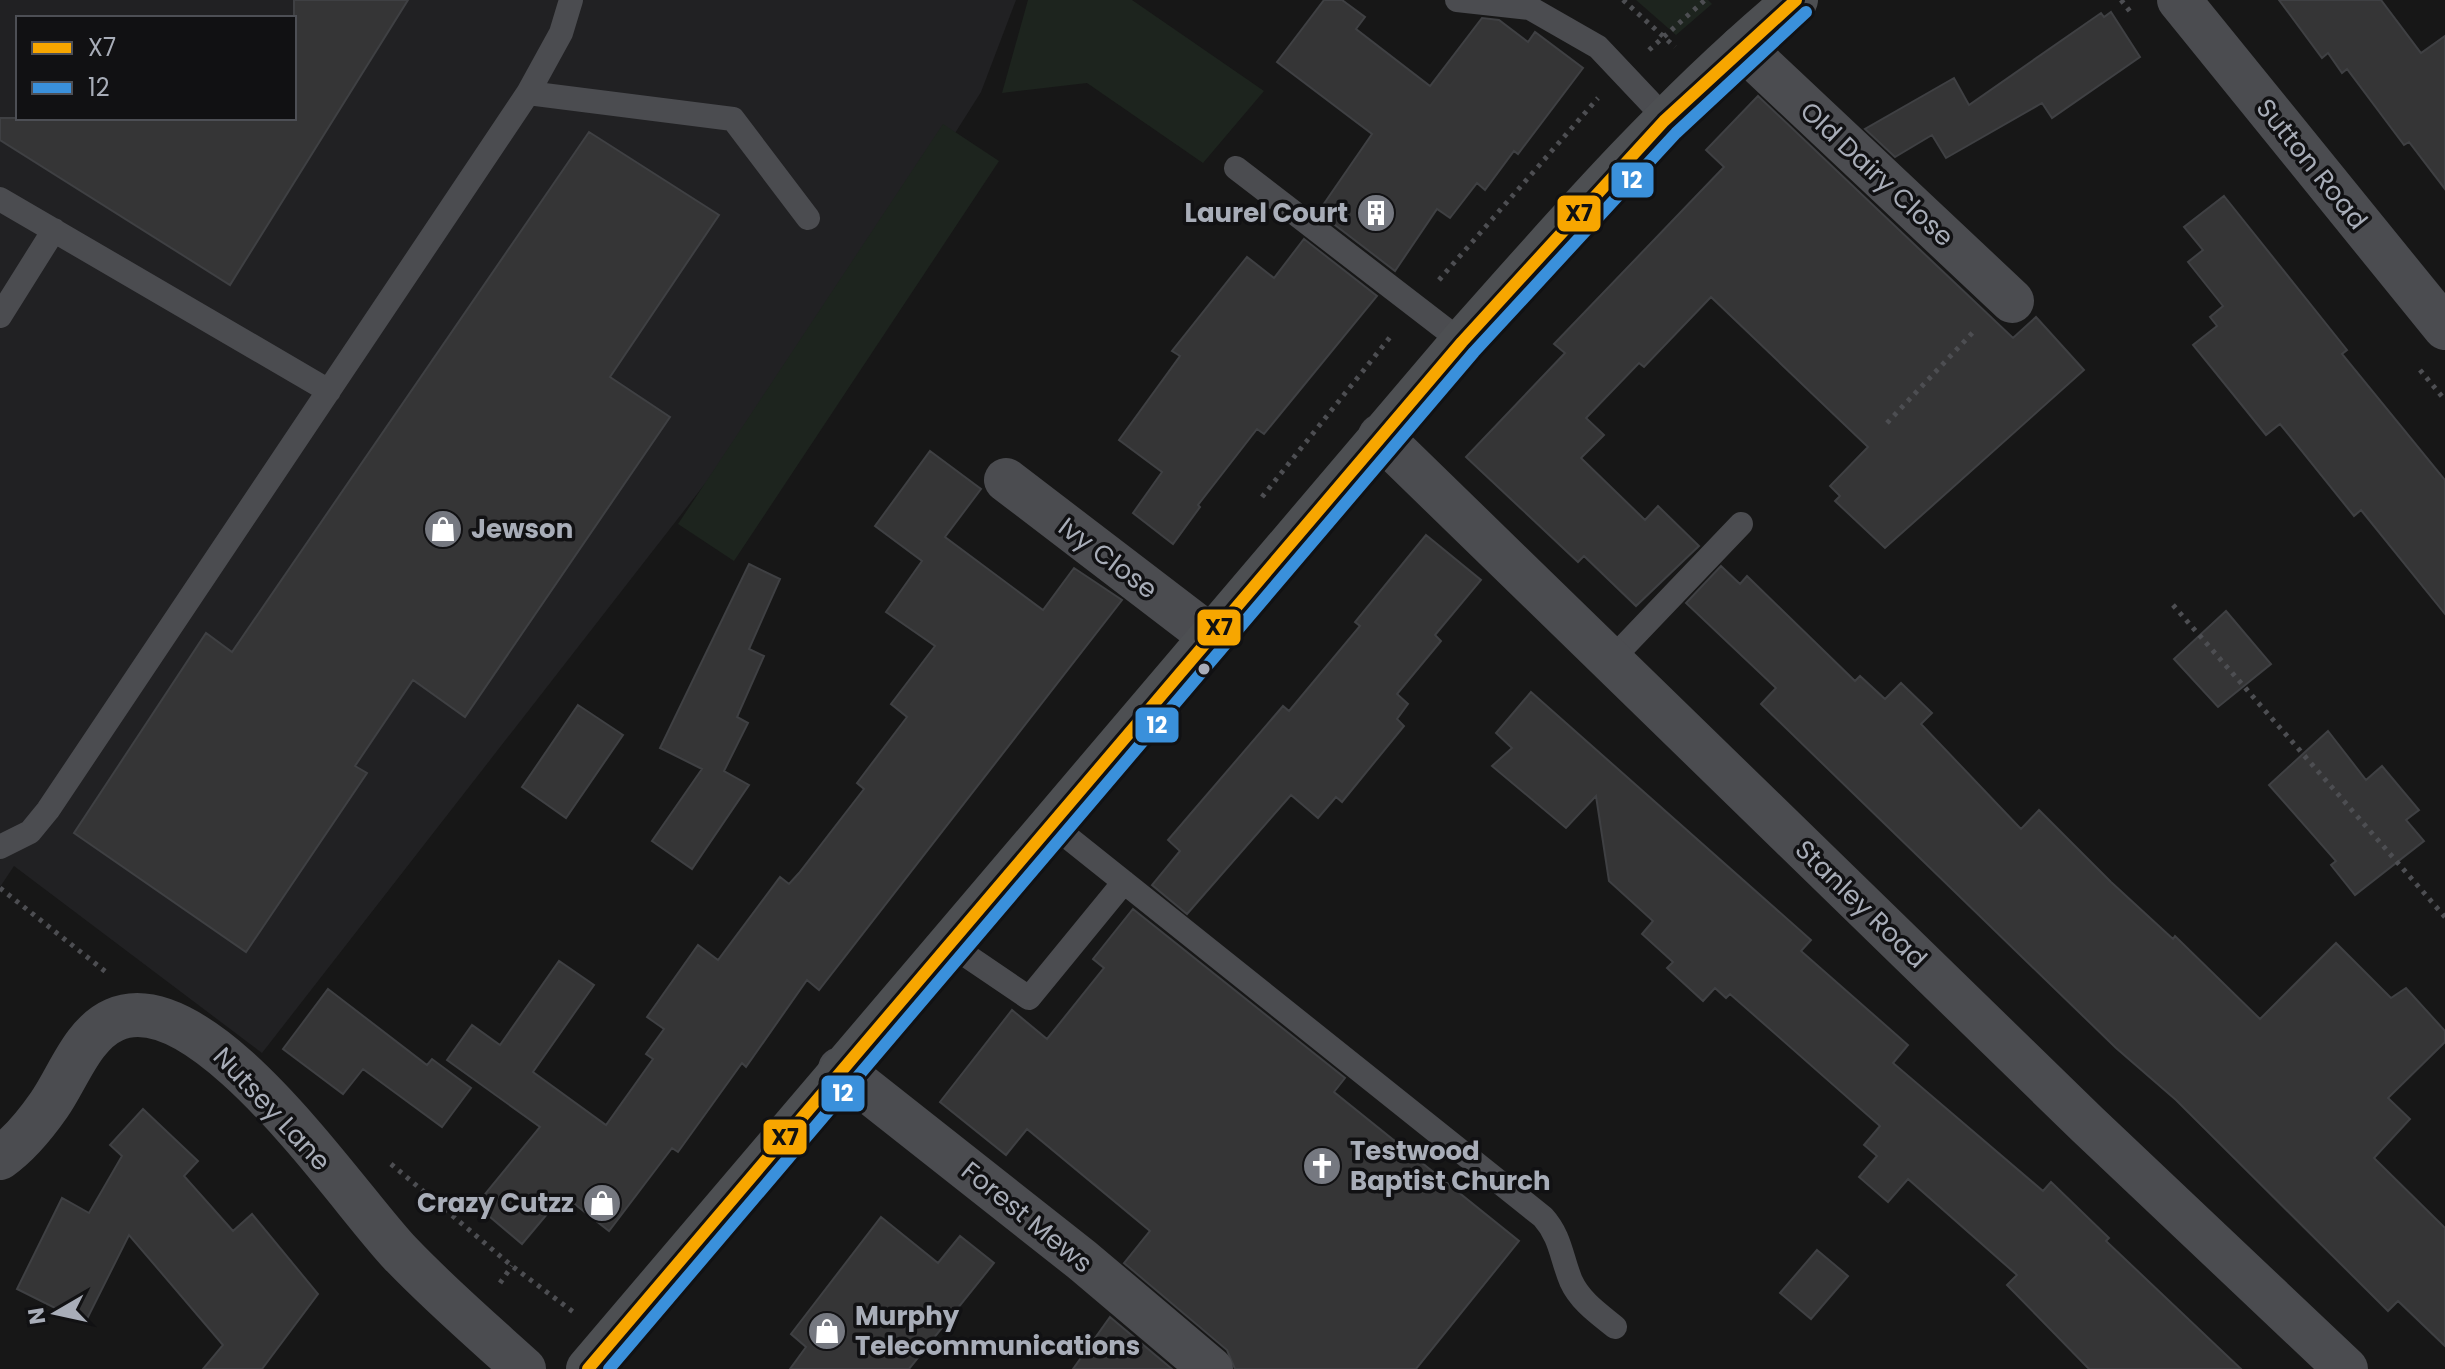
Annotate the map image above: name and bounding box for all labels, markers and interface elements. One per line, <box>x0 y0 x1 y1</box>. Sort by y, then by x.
legend <box>16 16 296 120</box>
text: X7 <box>88 31 116 64</box>
text: 12 <box>88 71 109 104</box>
street label: Sutton Road <box>2248 91 2376 237</box>
street label: Old Dairy Close <box>1792 93 1962 255</box>
line badge: 12 <box>1610 161 1655 199</box>
text: 12 <box>1622 165 1642 196</box>
building icon: Laurel Court <box>1355 192 1397 234</box>
line badge: X7 <box>1556 194 1602 233</box>
place label: Laurel Court <box>1185 195 1348 231</box>
text: X7 <box>1565 198 1593 229</box>
shop icon: Jewson <box>422 508 464 550</box>
street label: Ivy Close <box>1051 509 1165 607</box>
place label: Jewson <box>471 511 573 547</box>
line badge: X7 <box>1196 608 1242 647</box>
text: X7 <box>1205 612 1233 643</box>
unlabelled marker <box>1196 661 1212 677</box>
line badge: 12 <box>1134 706 1180 744</box>
text: 12 <box>1147 710 1167 741</box>
street label: Stanley Road <box>1787 832 1935 976</box>
street label: Nutsey Lane <box>205 1039 339 1179</box>
line badge: 12 <box>820 1074 866 1113</box>
text: 12 <box>833 1078 853 1109</box>
line badge: X7 <box>762 1118 808 1156</box>
text: X7 <box>771 1122 799 1153</box>
place label: Testwood Baptist Church <box>1350 1133 1551 1199</box>
church icon: Testwood Baptist Church <box>1301 1145 1343 1187</box>
street label: Forest Mews <box>954 1153 1100 1281</box>
shop icon: Crazy Cutzz <box>581 1182 623 1224</box>
place label: Crazy Cutzz <box>417 1185 574 1221</box>
north arrow <box>16 1273 96 1353</box>
place label: Murphy Telecommunications <box>855 1298 1140 1364</box>
text: N <box>20 1305 53 1327</box>
shop icon: Murphy Telecommunications <box>806 1310 848 1352</box>

